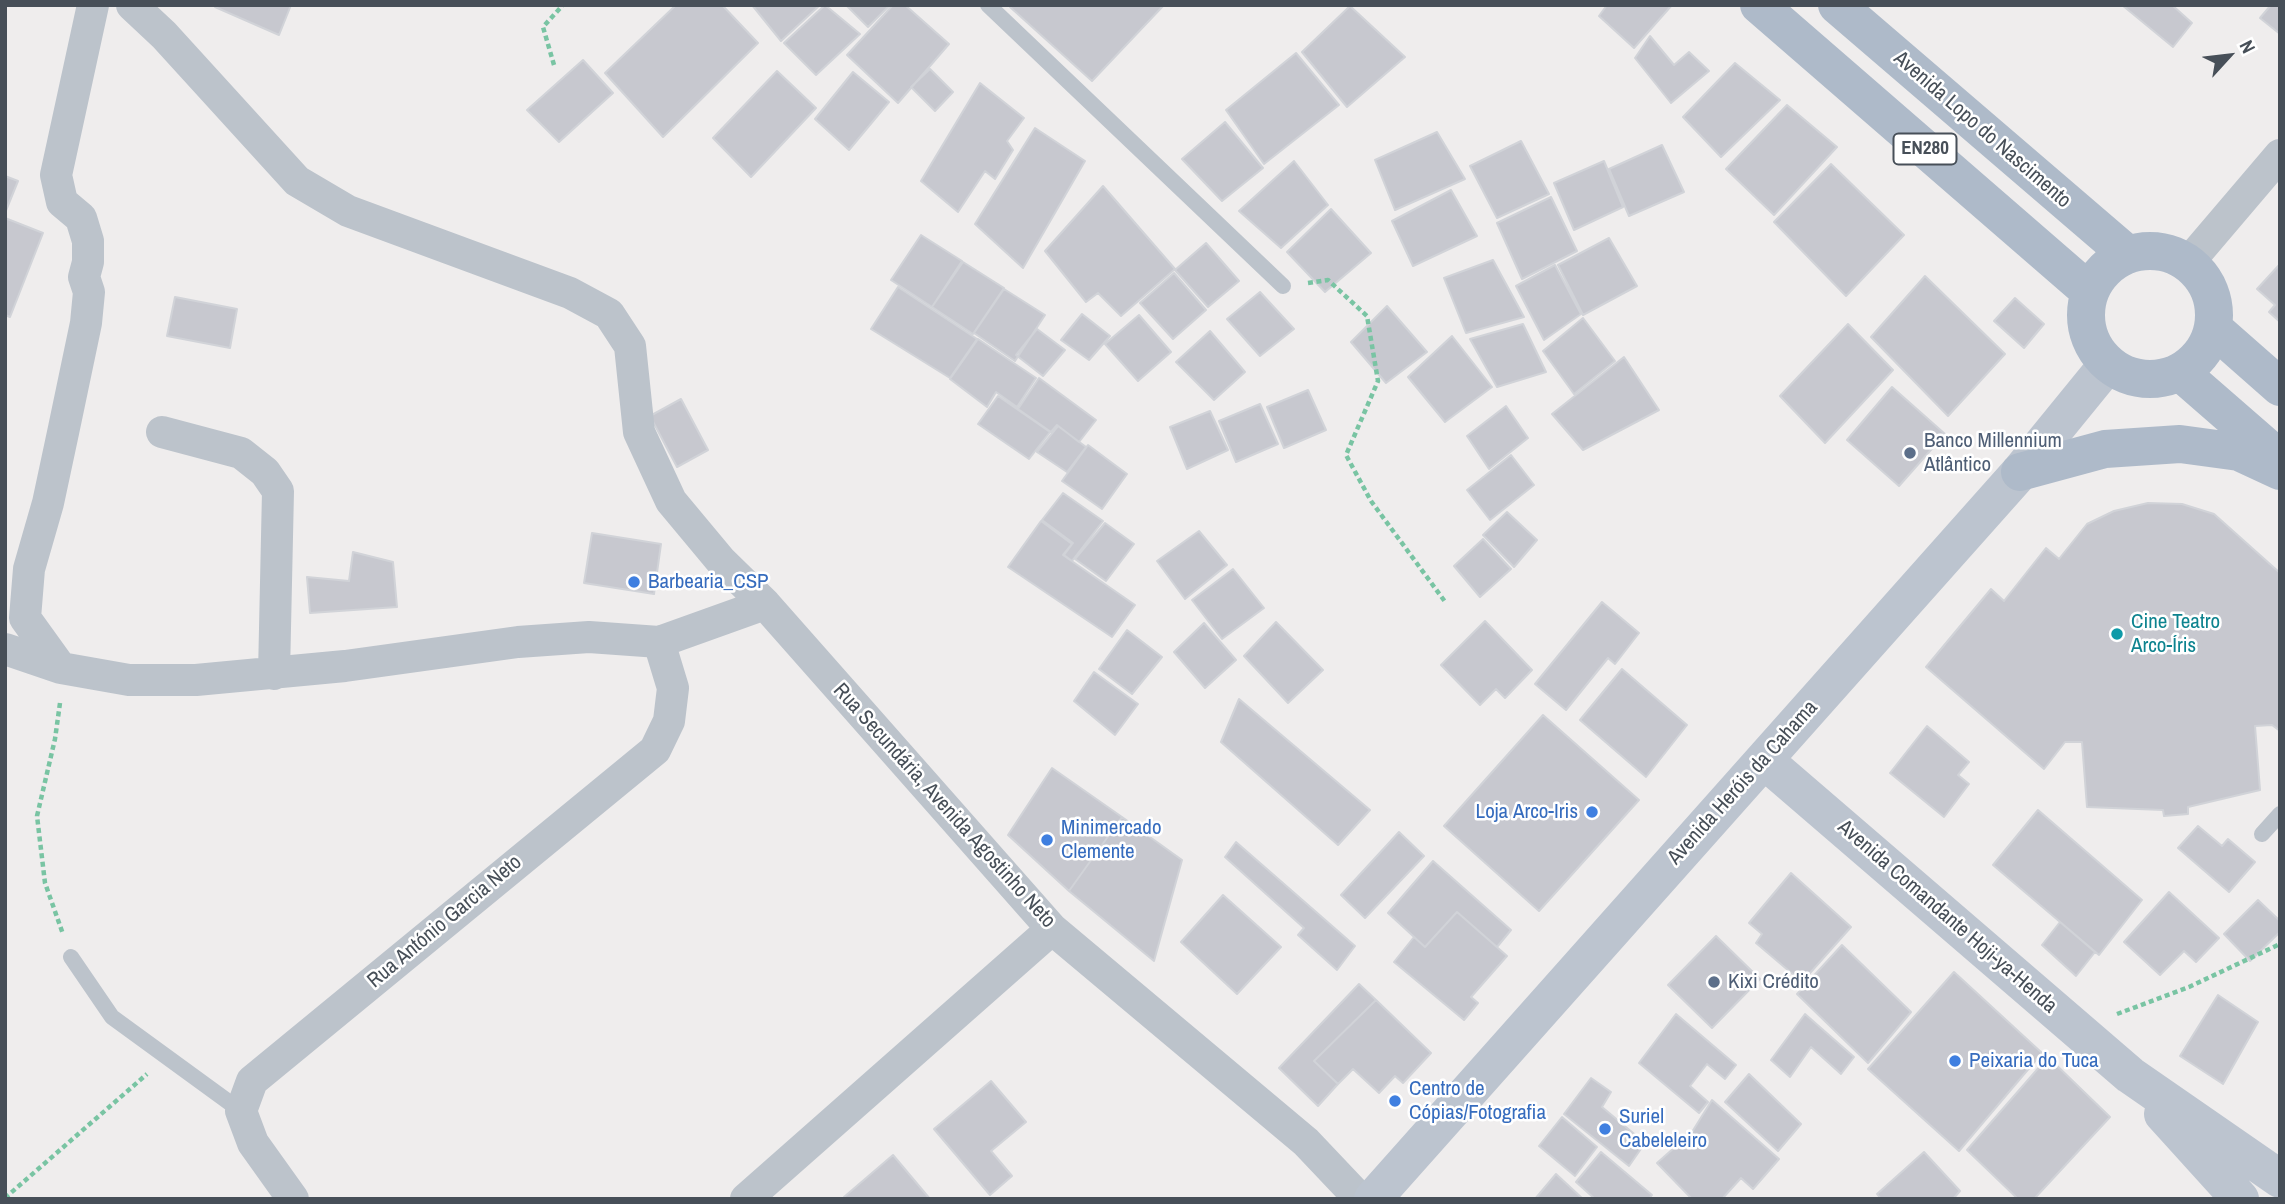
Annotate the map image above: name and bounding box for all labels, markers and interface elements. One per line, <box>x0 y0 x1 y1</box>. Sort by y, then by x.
north arrow <box>2194 21 2264 91</box>
text: N <box>2234 36 2262 57</box>
street label: Avenida Lopo do Nascimento <box>1888 46 2076 214</box>
road number: EN280 <box>1894 134 1956 164</box>
place label: Banco Millennium Atlântico <box>1924 428 2062 478</box>
marker: Banco Millennium Atlântico <box>1902 445 1918 461</box>
place label: Barbearia_CSP <box>648 569 769 595</box>
marker: Barbearia_CSP <box>626 574 642 590</box>
place label: Cine Teatro Arco-Íris <box>2131 609 2220 659</box>
marker: Cine Teatro Arco-Íris <box>2109 626 2125 642</box>
street label: Rua Secundária, Avenida Agostinho Neto <box>827 679 1061 933</box>
street label: Avenida Heróis da Cahama <box>1663 696 1823 870</box>
place label: Loja Arco-Iris <box>1476 799 1578 825</box>
marker: Loja Arco-Iris <box>1584 804 1600 820</box>
place label: Minimercado Clemente <box>1061 815 1161 865</box>
street label: Avenida Comandante Hoji-ya-Henda <box>1832 815 2062 1019</box>
marker: Minimercado Clemente <box>1039 832 1055 848</box>
street label: Rua António Garcia Neto <box>363 850 527 994</box>
place label: Kixi Crédito <box>1728 969 1819 995</box>
marker: Kixi Crédito <box>1706 974 1722 990</box>
place label: Peixaria do Tuca <box>1969 1048 2099 1074</box>
marker: Peixaria do Tuca <box>1947 1053 1963 1069</box>
place label: Centro de Cópias/Fotografia <box>1409 1076 1546 1126</box>
marker: Centro de Cópias/Fotografia <box>1387 1093 1403 1109</box>
place label: Suriel Cabeleleiro <box>1619 1104 1707 1154</box>
marker: Suriel Cabeleleiro <box>1597 1121 1613 1137</box>

